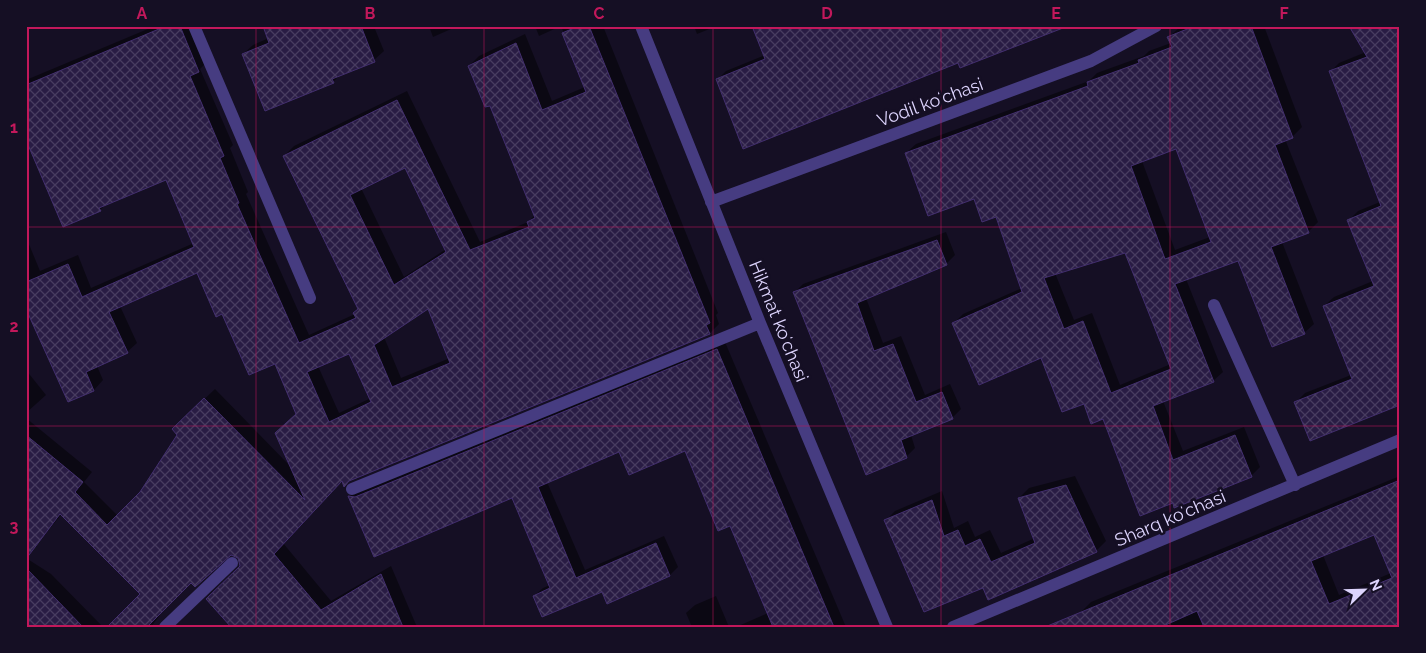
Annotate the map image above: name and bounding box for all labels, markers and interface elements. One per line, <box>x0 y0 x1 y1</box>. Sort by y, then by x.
text: A <box>137 4 148 23</box>
text: B <box>365 4 376 23</box>
text: C <box>594 4 605 23</box>
text: D <box>821 4 833 23</box>
text: E <box>1051 4 1061 23</box>
text: F <box>1279 4 1289 23</box>
street label: Vodil koʻchasi <box>874 73 986 131</box>
text: 1 <box>10 118 18 137</box>
street label: Hikmat koʻchasi <box>745 257 813 385</box>
text: 2 <box>9 317 19 336</box>
street label: Sharq koʻchasi <box>1111 485 1229 551</box>
text: 3 <box>10 517 19 536</box>
north arrow <box>1338 566 1388 616</box>
text: N <box>1367 577 1385 593</box>

